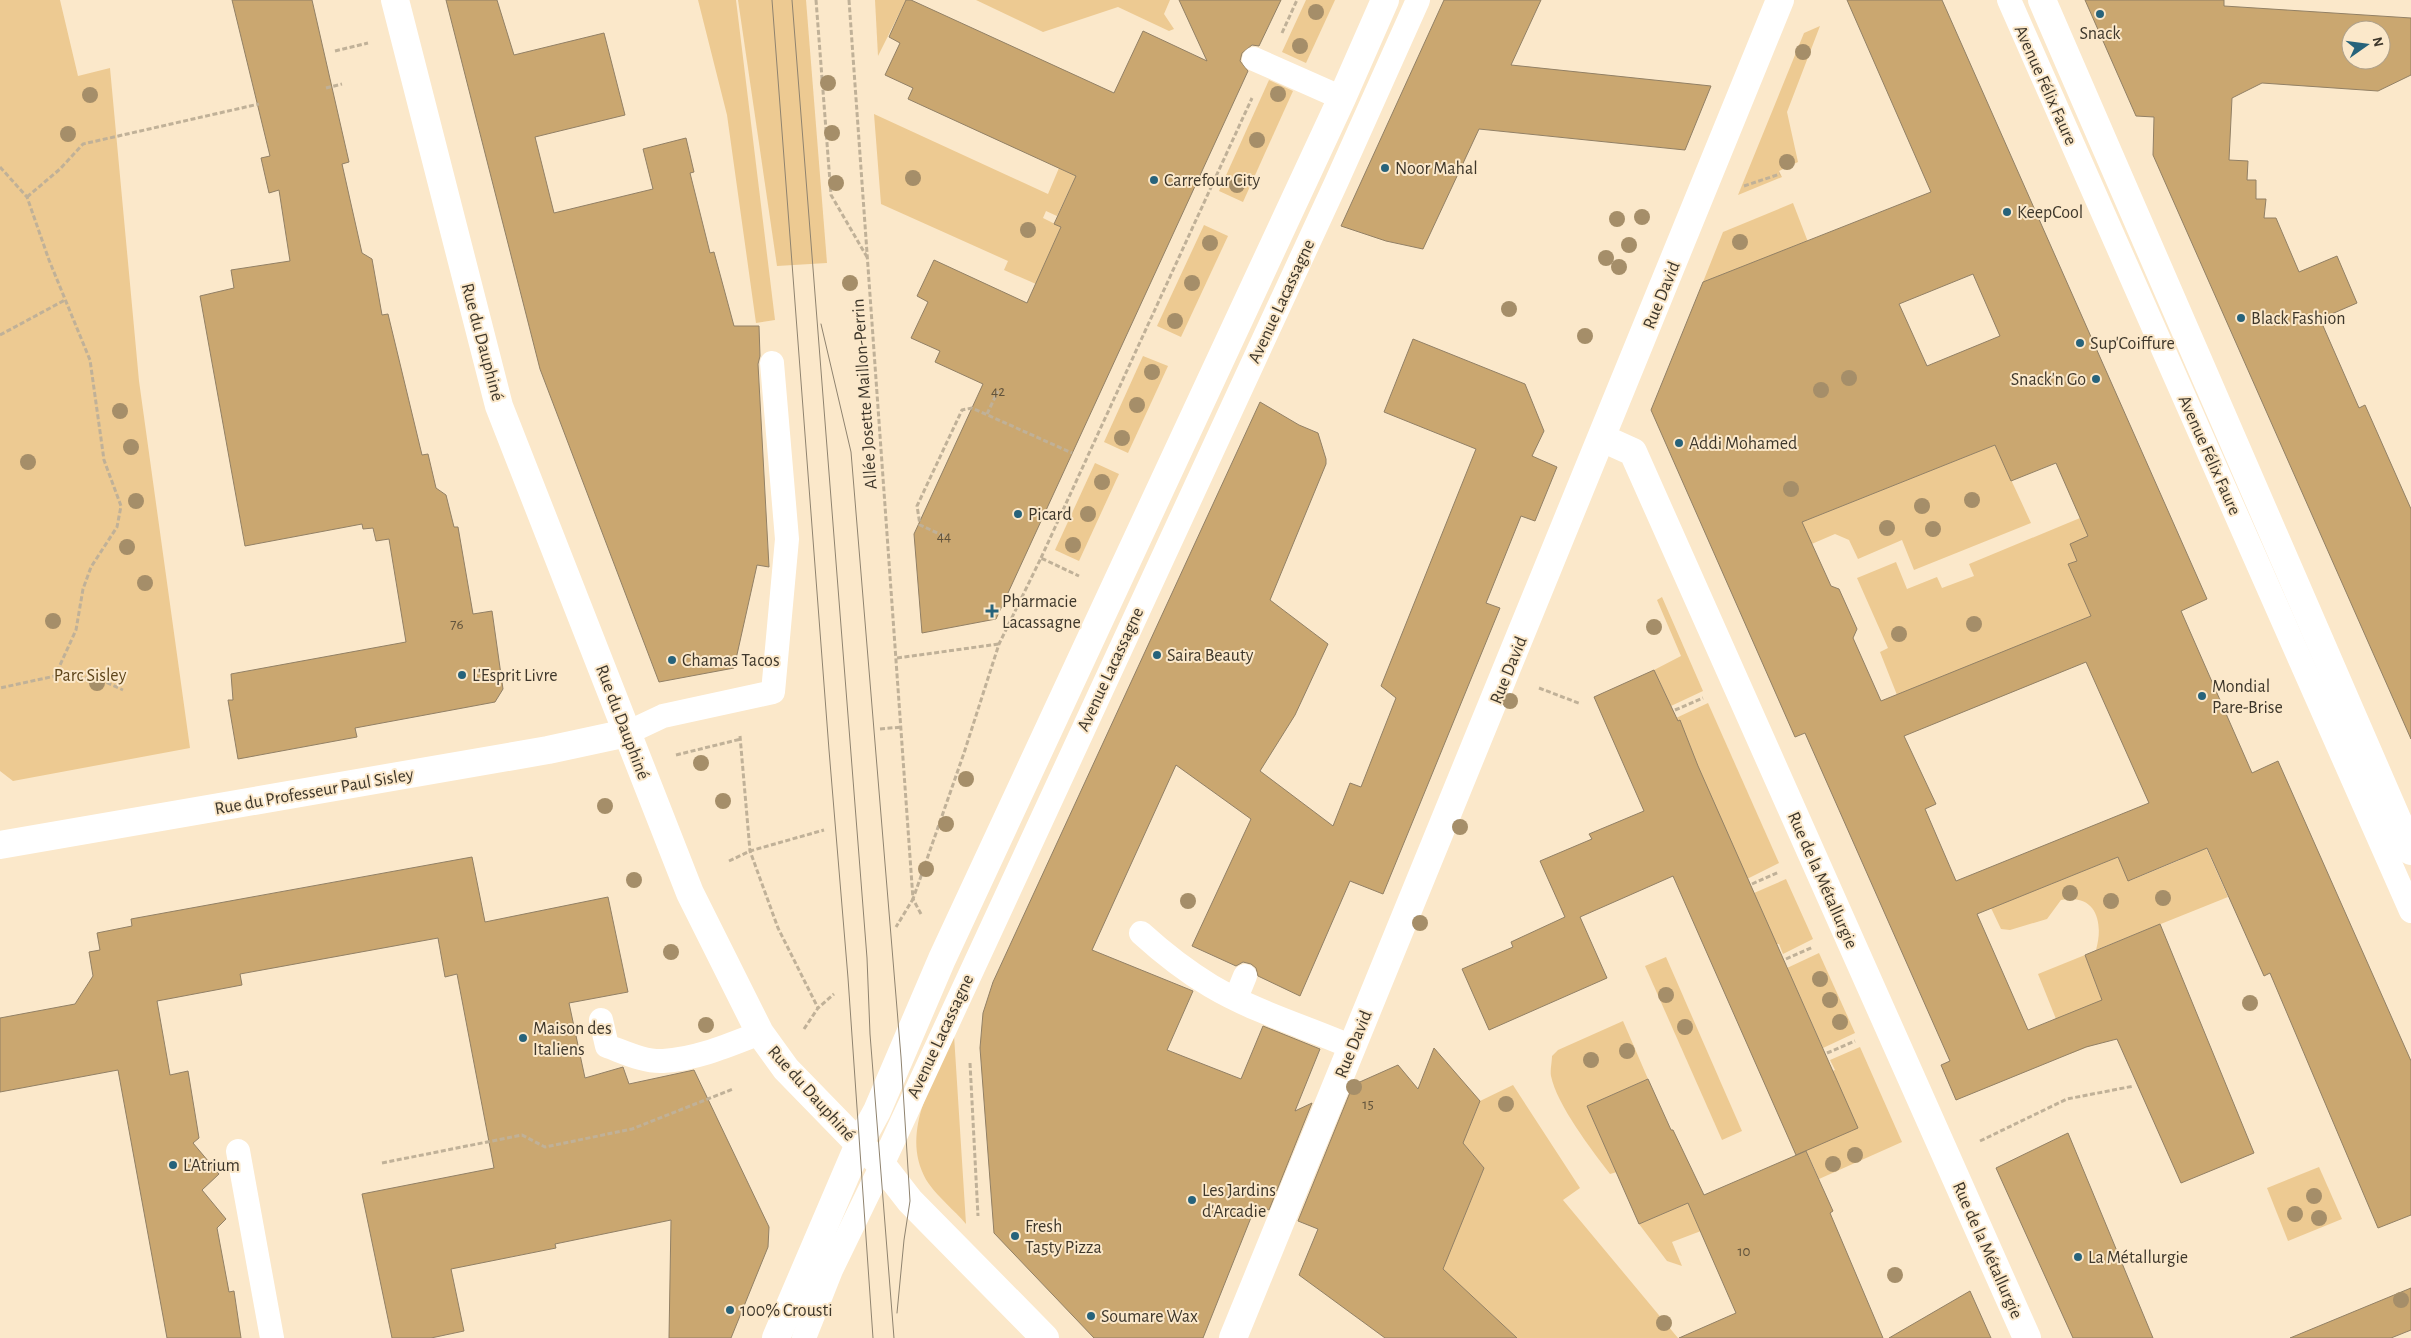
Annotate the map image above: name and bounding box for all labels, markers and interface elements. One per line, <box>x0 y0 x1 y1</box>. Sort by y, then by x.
marker: Snack <box>2094 8 2106 20</box>
north arrow <box>2341 20 2391 70</box>
street label: Avenue Félix Faure <box>2011 23 2080 148</box>
place label: Snack <box>2079 25 2121 43</box>
text: N <box>2370 36 2386 49</box>
place label: Noor Mahal <box>1395 160 1478 178</box>
marker: Noor Mahal <box>1379 162 1391 174</box>
place label: Carrefour City <box>1164 172 1261 190</box>
marker: Carrefour City <box>1148 174 1160 186</box>
place label: KeepCool <box>2017 204 2083 222</box>
marker: KeepCool <box>2001 206 2013 218</box>
street label: Avenue Lacassagne <box>1245 237 1318 366</box>
street label: Rue David <box>1640 259 1684 332</box>
street label: Rue du Dauphiné <box>458 281 506 403</box>
street label: Allée Josette Maillon-Perrin <box>849 298 881 490</box>
place label: Black Fashion <box>2251 310 2345 328</box>
marker: Black Fashion <box>2235 312 2247 324</box>
place label: Sup'Coiffure <box>2090 335 2175 353</box>
marker: Sup'Coiffure <box>2074 337 2086 349</box>
place label: Snack'n Go <box>2011 371 2086 389</box>
marker: Snack'n Go <box>2090 373 2102 385</box>
house number: 42 <box>991 384 1005 399</box>
street label: Avenue Félix Faure <box>2175 393 2244 518</box>
place label: Addi Mohamed <box>1689 435 1797 453</box>
marker: Addi Mohamed <box>1673 437 1685 449</box>
place label: Picard <box>1028 506 1072 524</box>
marker: Picard <box>1012 508 1024 520</box>
house number: 44 <box>937 529 951 544</box>
place label: Pharmacie Lacassagne <box>1002 593 1081 632</box>
marker: Pharmacie Lacassagne <box>986 605 998 617</box>
street label: Avenue Lacassagne <box>1074 605 1147 734</box>
house number: 76 <box>450 617 464 632</box>
street label: Rue David <box>1487 634 1531 707</box>
place label: Saira Beauty <box>1167 647 1254 665</box>
marker: Saira Beauty <box>1151 649 1163 661</box>
place label: Chamas Tacos <box>682 652 780 670</box>
marker: Chamas Tacos <box>666 654 678 666</box>
street label: Rue du Dauphiné <box>592 663 652 782</box>
park label: Parc Sisley <box>54 667 127 685</box>
place label: L'Esprit Livre <box>472 667 557 685</box>
marker: L'Esprit Livre <box>456 669 468 681</box>
place label: Mondial Pare-Brise <box>2212 678 2283 717</box>
marker: Mondial Pare-Brise <box>2196 690 2208 702</box>
street label: Rue du Professeur Paul Sisley <box>213 766 415 818</box>
street label: Rue de la Métallurgie <box>1784 809 1860 952</box>
street label: Avenue Lacassagne <box>904 972 977 1101</box>
street label: Rue David <box>1332 1008 1376 1081</box>
place label: Maison des Italiens <box>533 1020 612 1059</box>
marker: Maison des Italiens <box>517 1032 529 1044</box>
street label: Rue du Dauphiné <box>764 1043 858 1145</box>
house number: 15 <box>1362 1097 1374 1112</box>
place label: L'Atrium <box>183 1157 240 1175</box>
marker: L'Atrium <box>167 1159 179 1171</box>
street label: Rue de la Métallurgie <box>1949 1179 2025 1322</box>
place label: Les Jardins d'Arcadie <box>1202 1182 1276 1221</box>
marker: Les Jardins d'Arcadie <box>1186 1194 1198 1206</box>
place label: Fresh Ta5ty Pizza <box>1025 1218 1102 1257</box>
marker: Fresh Ta5ty Pizza <box>1009 1230 1021 1242</box>
house number: 10 <box>1737 1244 1751 1259</box>
place label: La Métallurgie <box>2088 1249 2188 1267</box>
marker: La Métallurgie <box>2072 1251 2084 1263</box>
place label: 100% Crousti <box>740 1302 833 1320</box>
marker: 100% Crousti <box>724 1304 736 1316</box>
place label: Soumare Wax <box>1101 1308 1198 1326</box>
marker: Soumare Wax <box>1085 1310 1097 1322</box>

